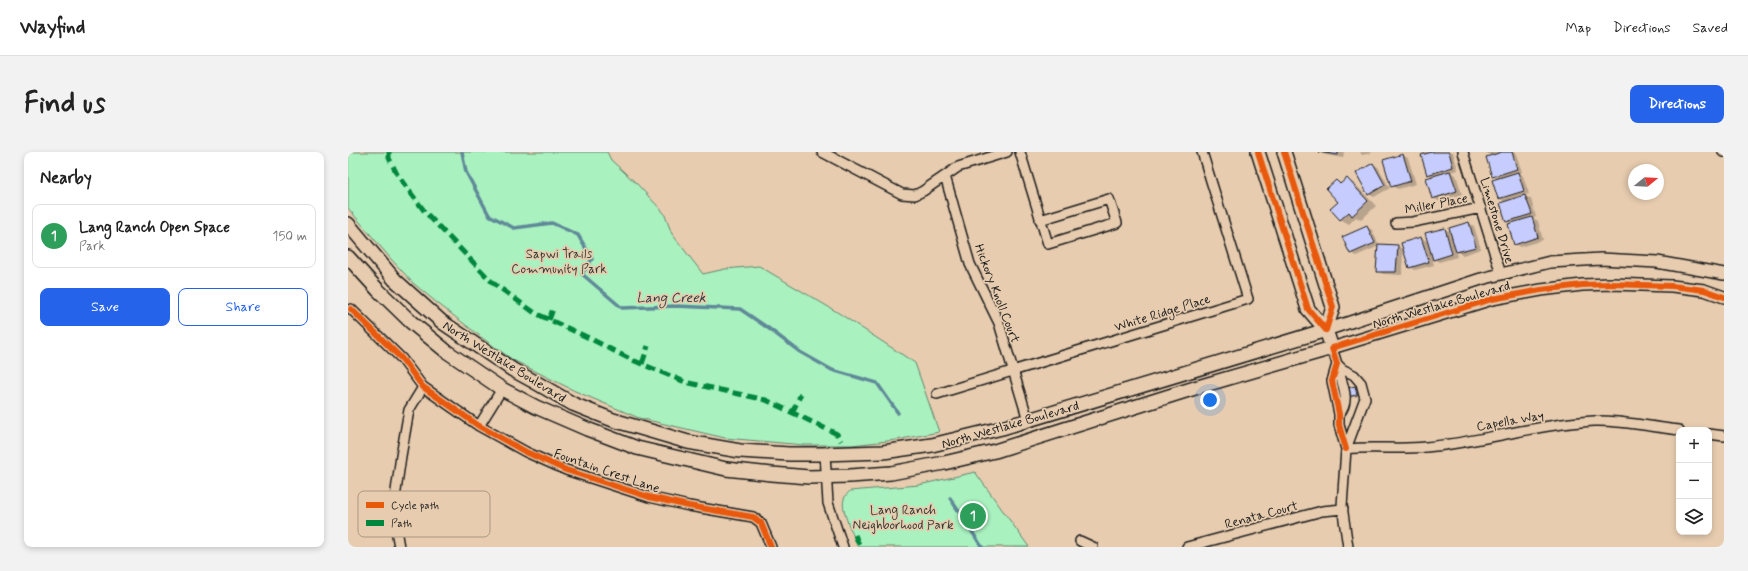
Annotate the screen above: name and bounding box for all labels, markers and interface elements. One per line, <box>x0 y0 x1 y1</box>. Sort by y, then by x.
text: Wayfind <box>20 15 85 40</box>
text: Map <box>1565 19 1591 37</box>
text: Directions <box>1613 19 1671 37</box>
text: Saved <box>1693 19 1728 37</box>
button: Directions <box>1630 85 1724 123</box>
text: Find us <box>24 86 105 123</box>
north arrow <box>1628 164 1664 200</box>
text: Nearby <box>40 167 92 189</box>
street label: Limestone Drive <box>1475 175 1518 265</box>
street label: Miller Place <box>1403 190 1469 219</box>
text: Lang Ranch Open Space <box>79 218 230 238</box>
text: 1 <box>51 228 57 245</box>
text: 150 m <box>273 228 307 245</box>
text: Park <box>79 238 105 255</box>
street label: Hickory Knoll Court <box>970 242 1023 345</box>
park label: Sapwi Trails Community Park <box>511 246 607 278</box>
street label: North Westlake Boulevard <box>1371 278 1512 333</box>
button: Save <box>40 288 170 326</box>
button: Share <box>178 288 308 326</box>
water label: Lang Creek <box>636 289 706 309</box>
street label: White Ridge Place <box>1112 291 1213 337</box>
street label: North Westlake Boulevard <box>439 317 569 407</box>
your location <box>1200 390 1220 410</box>
street label: North Westlake Boulevard <box>940 398 1081 453</box>
street label: Capella Way <box>1475 407 1545 436</box>
map controls <box>1676 427 1712 535</box>
button: + <box>1676 427 1712 463</box>
street label: Fountain Crest Lane <box>551 445 662 498</box>
button: − <box>1676 463 1712 499</box>
legend <box>358 491 490 537</box>
street label: Renata Court <box>1223 498 1300 533</box>
text: Cycle path <box>391 499 439 513</box>
button: layers <box>1676 499 1712 535</box>
pin: 1 <box>960 501 986 531</box>
park label: Lang Ranch Neighborhood Park <box>853 502 954 534</box>
text: Path <box>391 517 412 531</box>

